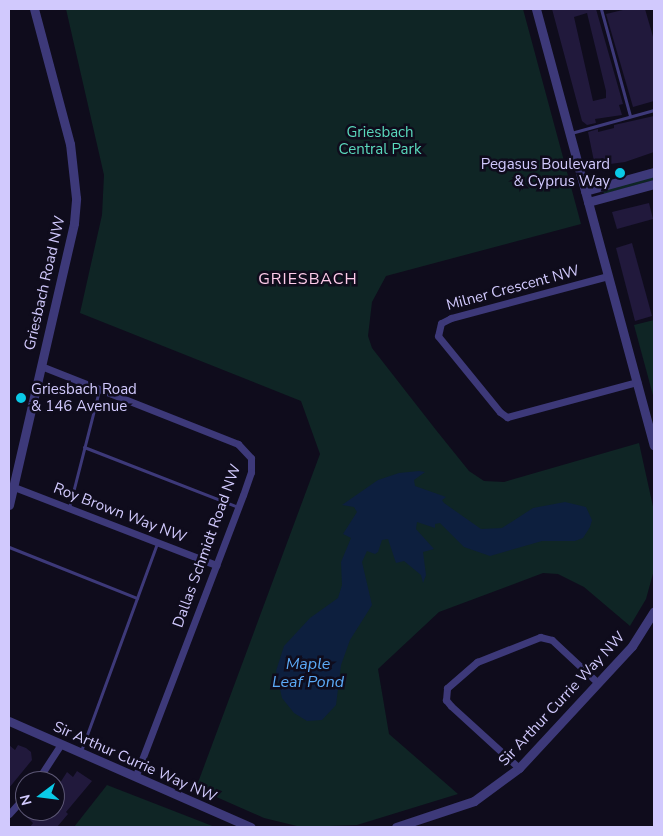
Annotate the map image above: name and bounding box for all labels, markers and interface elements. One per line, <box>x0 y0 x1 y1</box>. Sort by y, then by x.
park label: Griesbach Central Park <box>339 123 421 158</box>
place label: Pegasus Boulevard & Cyprus Way <box>481 155 610 190</box>
marker: Pegasus Boulevard & Cyprus Way <box>614 167 626 179</box>
street label: Griesbach Road NW <box>21 214 69 352</box>
street label: Milner Crescent NW <box>444 262 582 314</box>
district label: GRIESBACH <box>257 269 359 289</box>
place label: Griesbach Road & 146 Avenue <box>31 380 137 415</box>
marker: Griesbach Road & 146 Avenue <box>15 392 27 404</box>
street label: Dallas Schmidt Road NW <box>169 462 245 630</box>
street label: Roy Brown Way NW <box>51 479 189 547</box>
street label: Sir Arthur Currie Way NW <box>495 628 629 770</box>
water label: Maple Leaf Pond <box>272 654 344 692</box>
street label: Sir Arthur Currie Way NW <box>50 718 220 806</box>
north arrow <box>15 771 65 821</box>
text: N <box>15 792 37 807</box>

